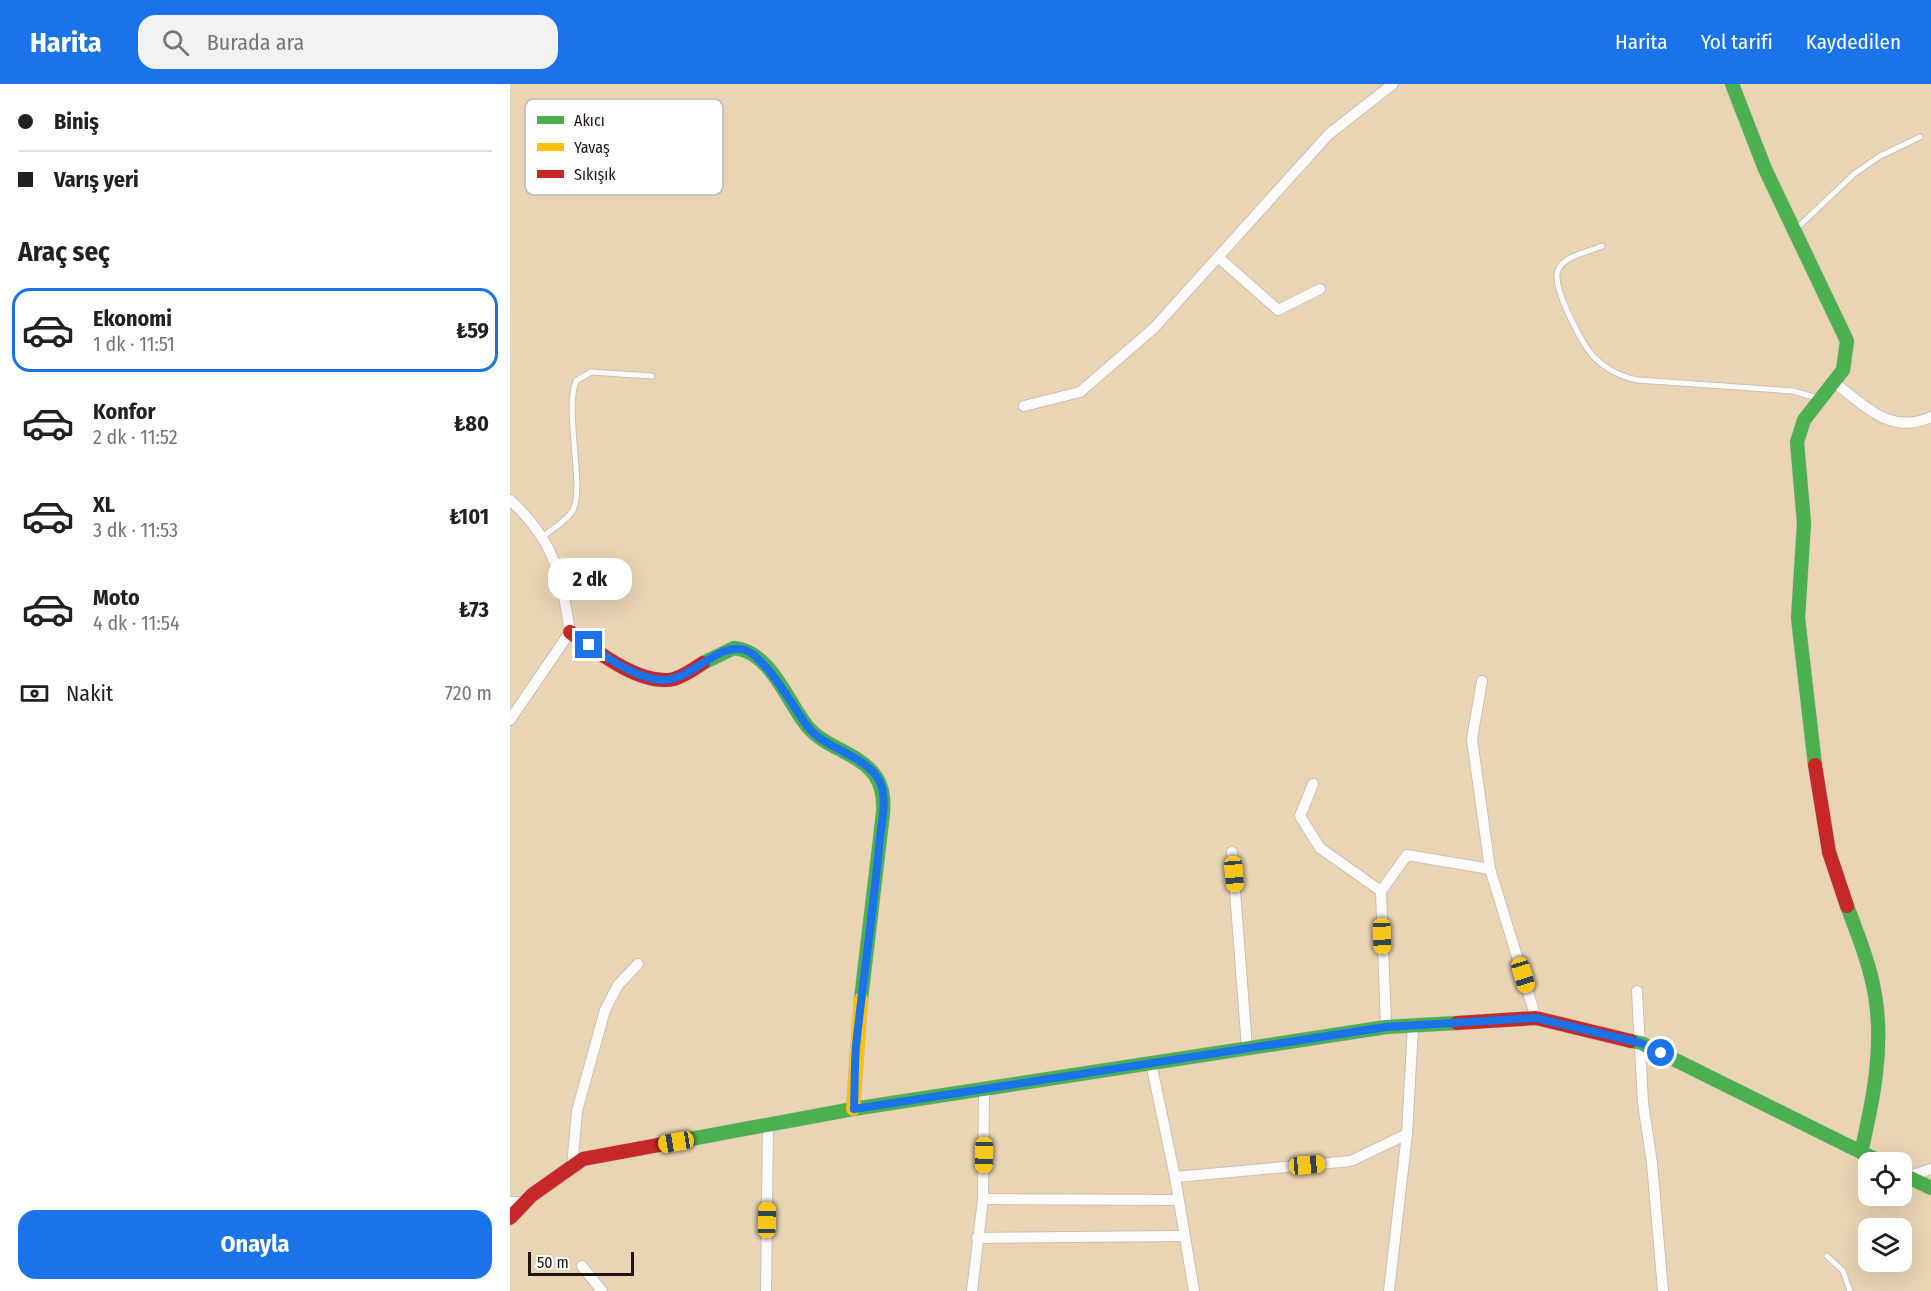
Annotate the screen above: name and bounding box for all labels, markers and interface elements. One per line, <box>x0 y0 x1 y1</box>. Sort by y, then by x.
search box <box>138 15 558 69</box>
text: Harita <box>30 26 102 59</box>
icon: search <box>159 26 192 59</box>
text: Burada ara <box>207 29 304 56</box>
text: Harita <box>1615 29 1668 55</box>
text: Yol tarifi <box>1701 29 1773 55</box>
text: Kaydedilen <box>1806 29 1901 55</box>
legend <box>525 99 723 195</box>
text: Biniş <box>54 108 99 135</box>
text: Akıcı <box>574 111 605 130</box>
text: Yavaş <box>574 138 610 157</box>
text: Sıkışık <box>574 165 616 184</box>
text: Varış yeri <box>54 166 139 193</box>
text: Araç seç <box>18 236 110 268</box>
icon: car <box>21 303 75 357</box>
text: Ekonomi <box>93 305 172 332</box>
text: ₺59 <box>456 317 489 344</box>
text: 1 dk · 11:51 <box>93 332 175 356</box>
icon: car <box>21 396 75 450</box>
text: Konfor <box>93 398 155 425</box>
text: ₺80 <box>454 410 489 437</box>
text: 2 dk · 11:52 <box>93 425 178 449</box>
icon: car <box>21 489 75 543</box>
text: XL <box>93 491 115 518</box>
text: ₺101 <box>449 503 489 530</box>
text: 3 dk · 11:53 <box>93 518 178 542</box>
callout: 2 dk <box>547 558 631 600</box>
text: 2 dk <box>573 567 607 591</box>
icon: car <box>21 582 75 636</box>
text: Moto <box>93 584 140 611</box>
text: ₺73 <box>459 596 489 623</box>
text: 4 dk · 11:54 <box>93 611 180 635</box>
route end <box>575 631 602 658</box>
icon: cash <box>18 677 51 710</box>
text: Nakit <box>66 680 113 707</box>
text: 720 m <box>445 681 492 705</box>
car <box>1223 855 1245 893</box>
car <box>1372 918 1392 954</box>
car <box>1509 955 1537 995</box>
route start <box>1647 1039 1674 1066</box>
car <box>657 1130 695 1154</box>
car <box>975 1137 993 1173</box>
map controls <box>1858 1152 1912 1272</box>
button: locate <box>1858 1152 1912 1206</box>
car <box>1288 1154 1326 1176</box>
car <box>758 1202 776 1238</box>
button: Onayla <box>18 1210 492 1279</box>
button: layers <box>1858 1218 1912 1272</box>
scale bar <box>528 1249 634 1276</box>
text: 50 m <box>537 1253 569 1272</box>

